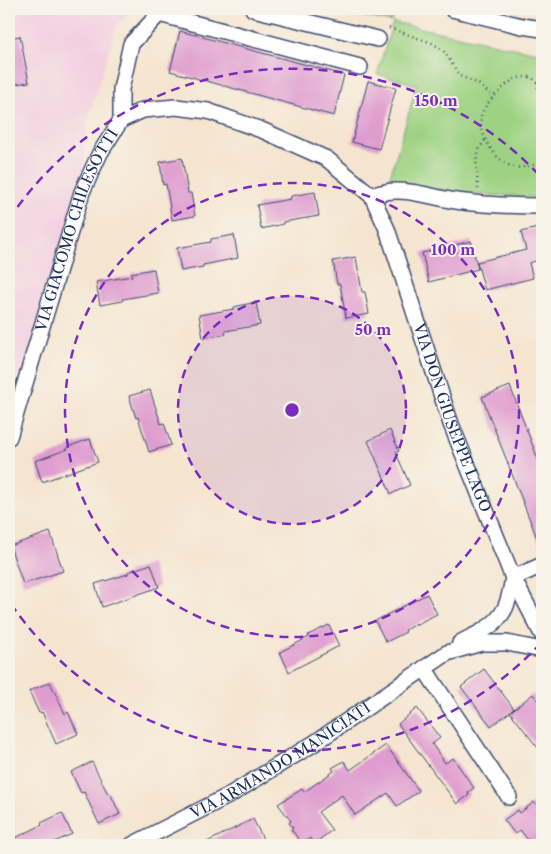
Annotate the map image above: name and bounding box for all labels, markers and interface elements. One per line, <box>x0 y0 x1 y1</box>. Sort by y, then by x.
text: 150 m <box>414 91 458 110</box>
street label: VIA GIACOMO CHILESOTTI <box>31 125 122 335</box>
text: 100 m <box>431 240 475 259</box>
text: 50 m <box>355 320 391 339</box>
street label: VIA DON GIUSEPPE LAGO <box>409 320 496 515</box>
centre of rings <box>283 401 301 419</box>
street label: VIA ARMANDO MANICIATI <box>186 698 374 823</box>

